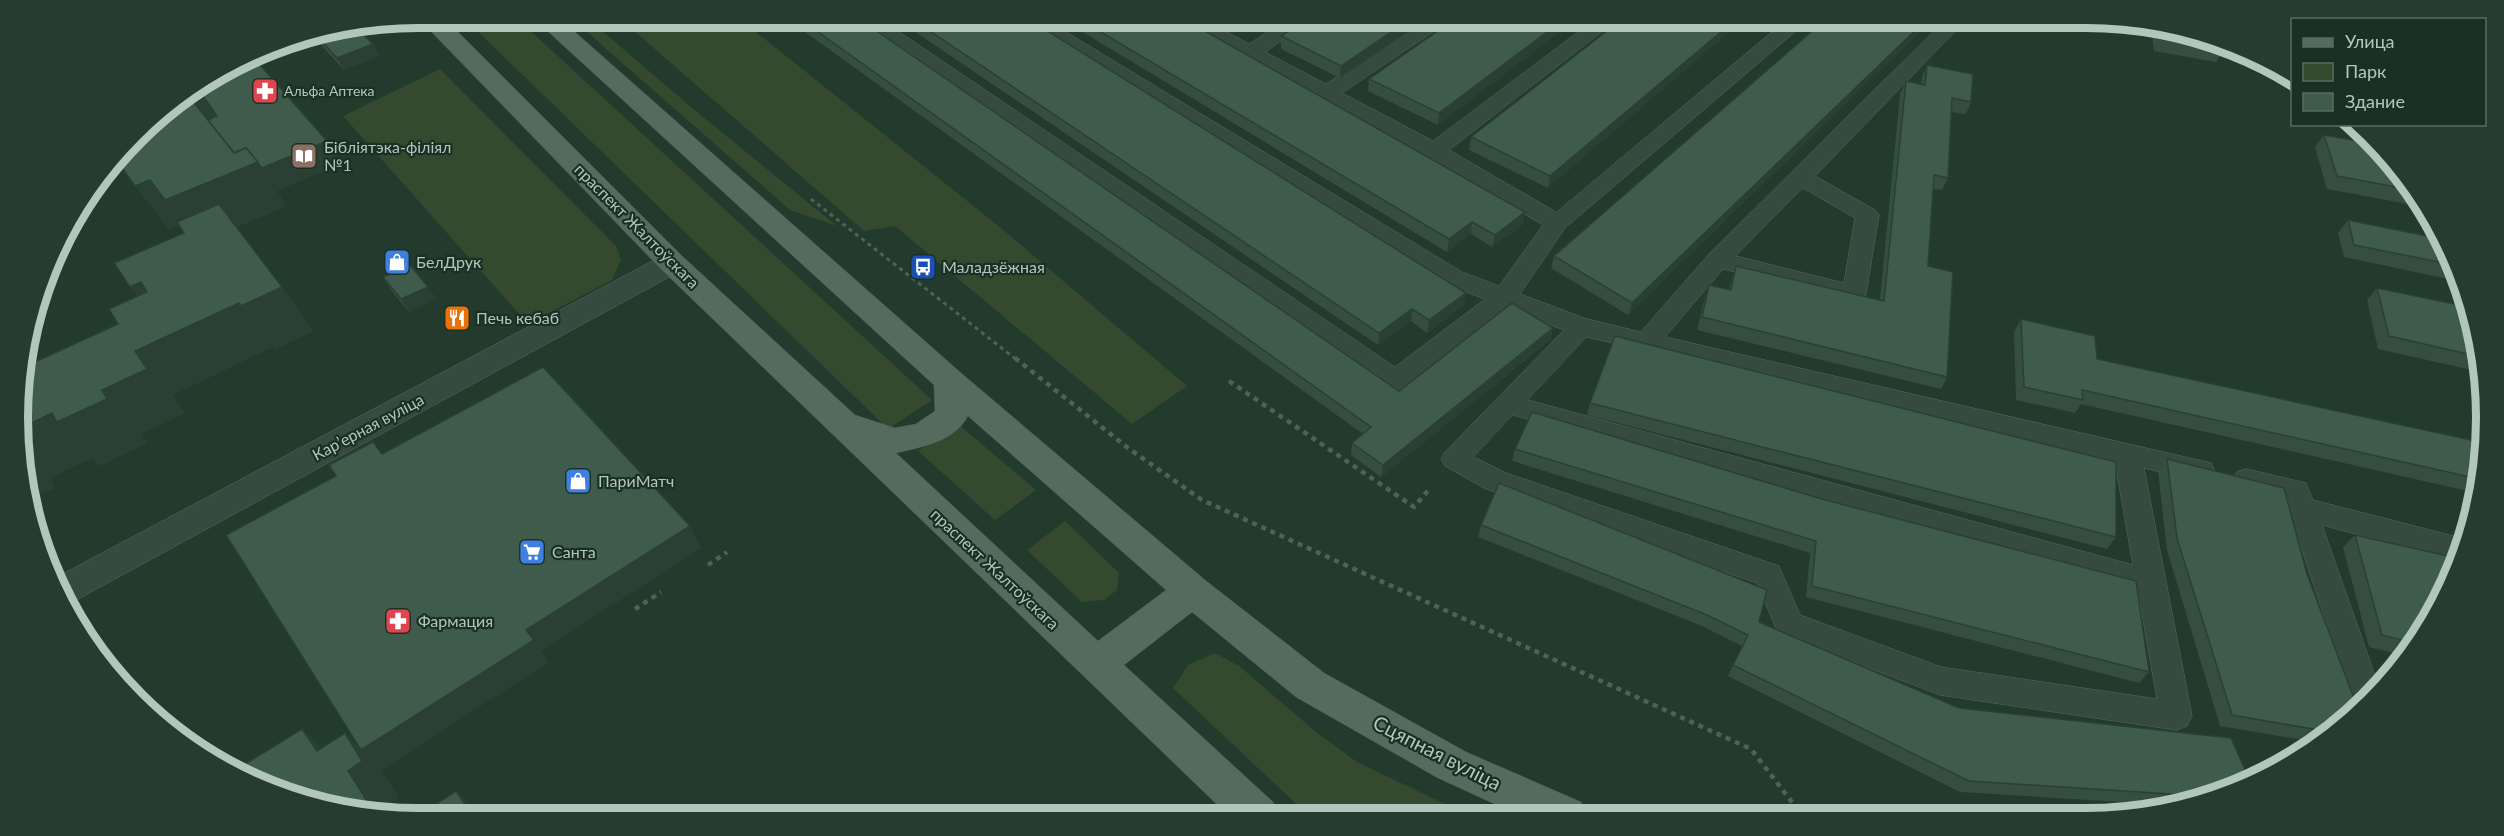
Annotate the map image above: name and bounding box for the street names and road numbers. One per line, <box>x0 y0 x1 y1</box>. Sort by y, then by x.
street label: праспект Жалтоўскага <box>571 159 704 292</box>
street label: Карʼерная вуліца <box>309 389 427 464</box>
street label: праспект Жалтоўскага <box>927 504 1063 633</box>
street label: Сцяпная вуліца <box>1370 710 1505 795</box>

